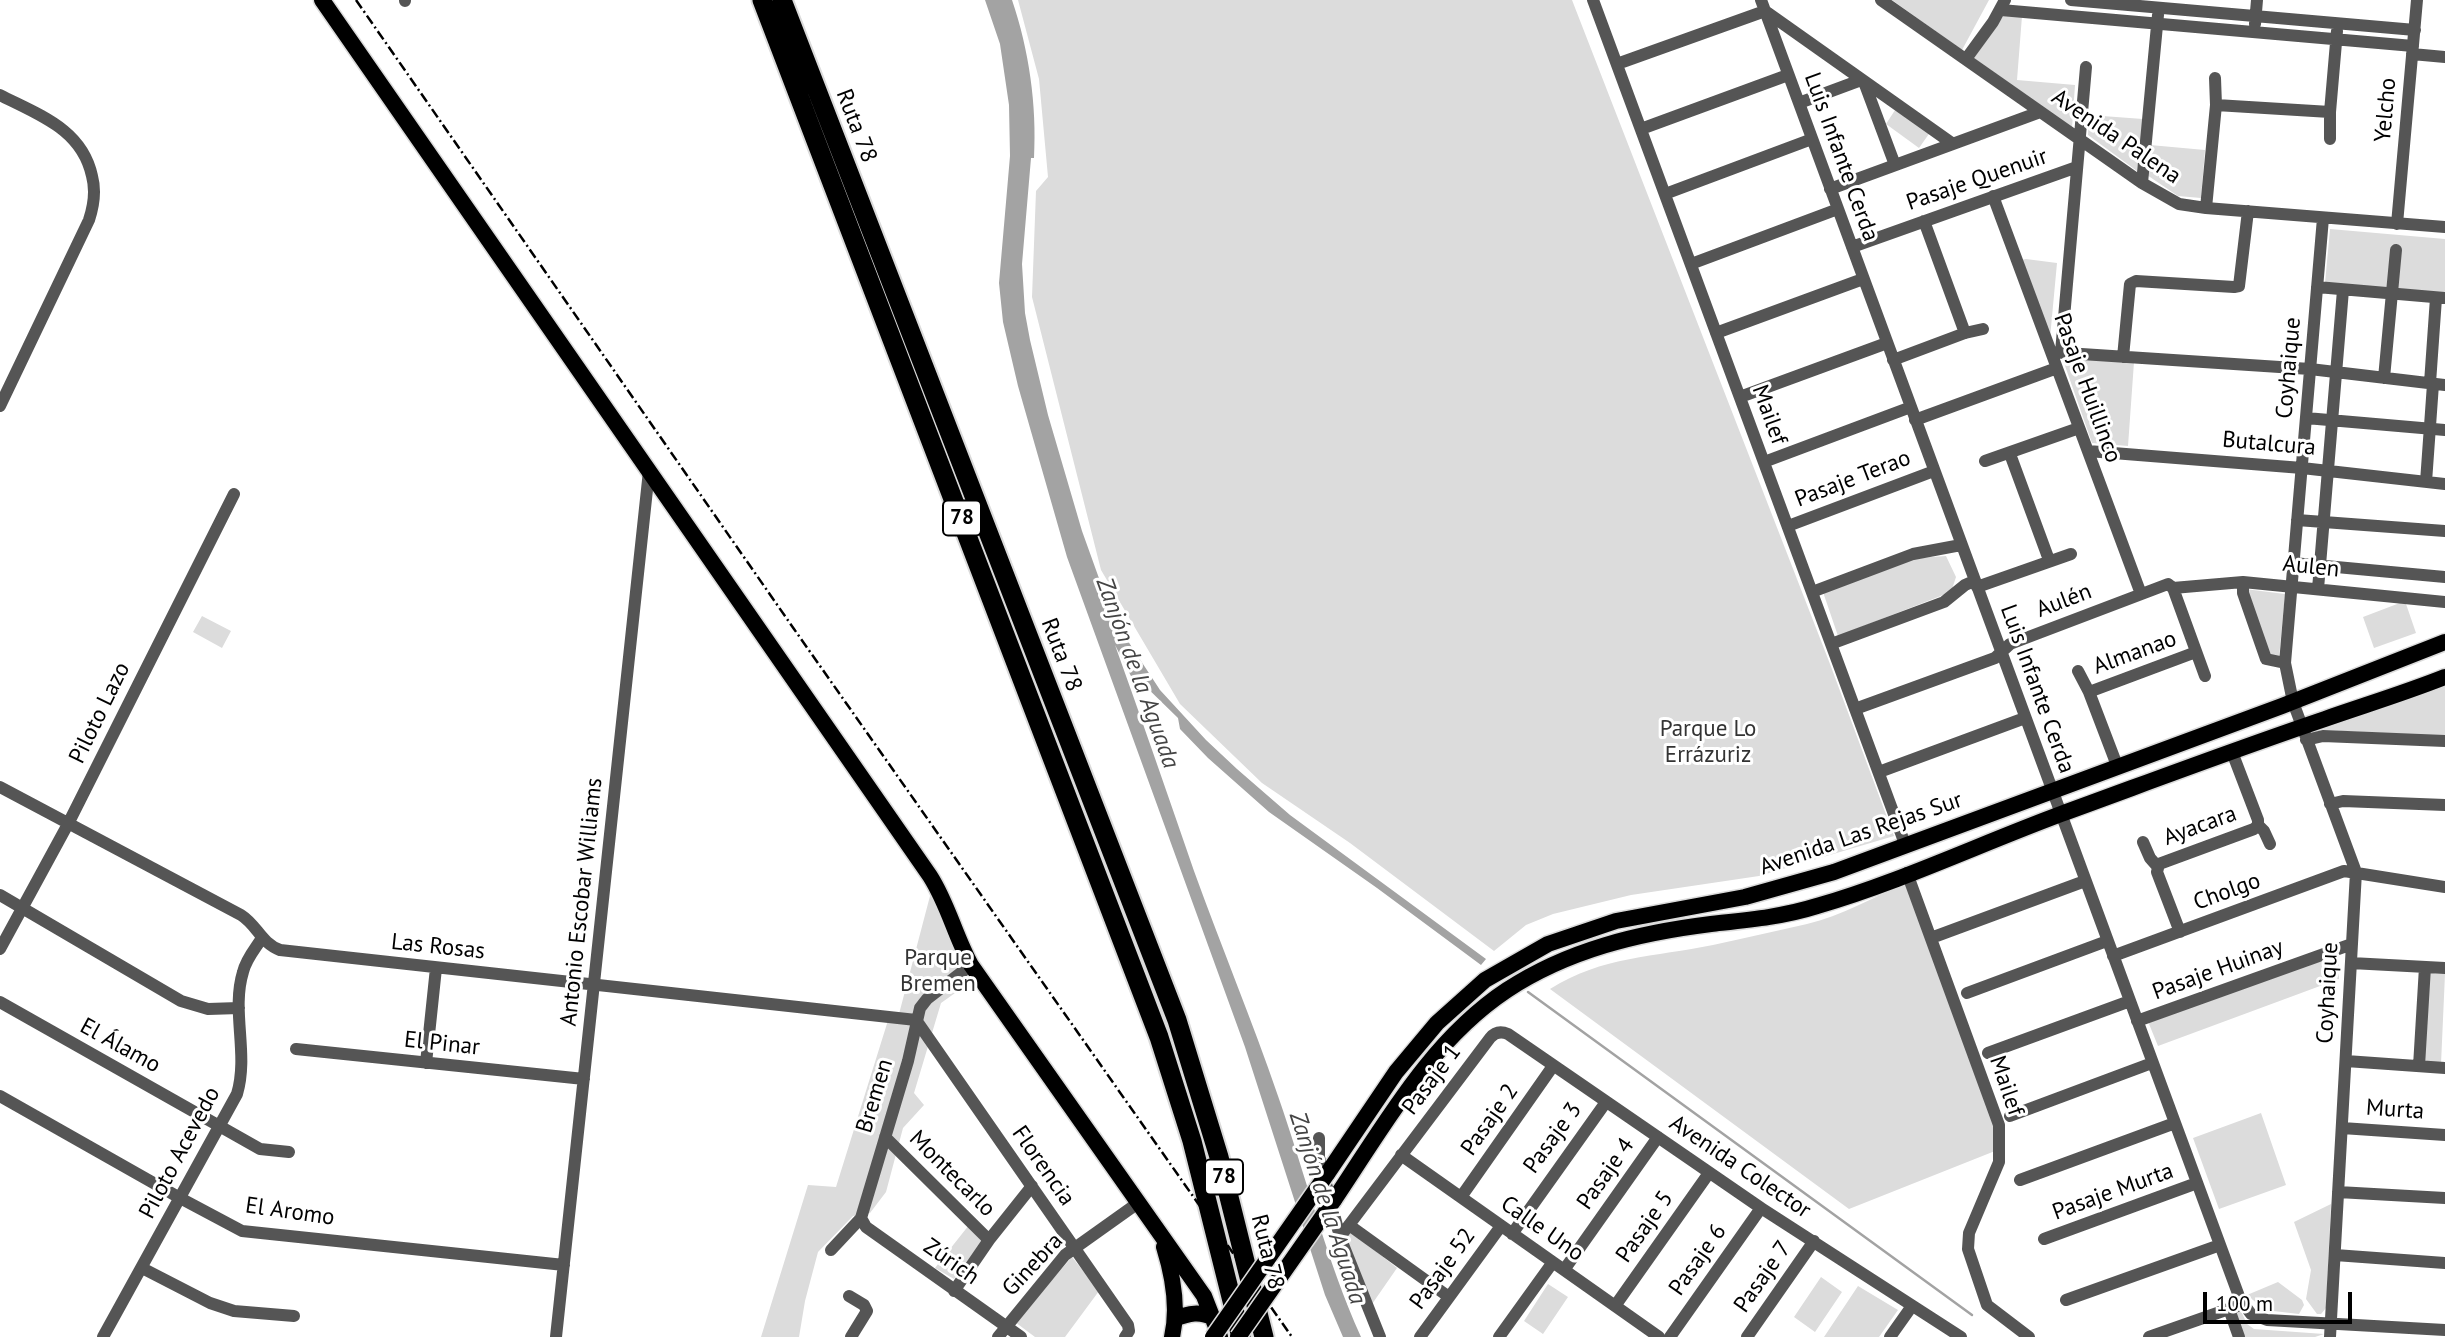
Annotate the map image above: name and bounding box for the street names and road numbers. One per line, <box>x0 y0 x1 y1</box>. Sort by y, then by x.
street label: Luis Infante Cerda <box>1798 69 1884 245</box>
street label: Yelcho <box>2369 77 2403 143</box>
street label: Avenida Palena <box>2046 84 2186 190</box>
street label: Ruta 78 <box>829 85 883 167</box>
street label: Pasaje Quenuir <box>1903 143 2051 217</box>
street label: Pasaje Huillinco <box>2047 310 2127 466</box>
street label: Coyhaique <box>2271 316 2307 420</box>
street label: Mailef <box>1746 381 1792 449</box>
street label: Butalcura <box>2221 426 2317 462</box>
street label: Pasaje Terao <box>1791 444 1915 514</box>
road number: 78 <box>943 500 981 536</box>
street label: Aulen <box>2281 550 2341 584</box>
street label: Aulén <box>2033 578 2095 624</box>
street label: Luis Infante Cerda <box>1994 601 2080 777</box>
street label: Ruta 78 <box>1034 614 1088 696</box>
street label: Almanao <box>2090 625 2180 681</box>
street label: Piloto Lazo <box>64 658 136 768</box>
street label: Antonio Escobar Williams <box>555 776 609 1028</box>
street label: Avenida Las Rejas Sur <box>1756 786 1966 882</box>
street label: Ayacara <box>2160 800 2240 852</box>
street label: Cholgo <box>2190 867 2264 917</box>
street label: Las Rosas <box>390 928 486 966</box>
street label: Pasaje Huinay <box>2149 934 2287 1006</box>
street label: Coyhaique <box>2312 942 2344 1044</box>
street label: El Álamo <box>75 1013 165 1079</box>
street label: El Pinar <box>403 1026 481 1062</box>
street label: Pasaje 1 <box>1397 1039 1467 1121</box>
street label: Mailef <box>1983 1052 2029 1120</box>
street label: Bremen <box>851 1056 899 1136</box>
street label: Pasaje 2 <box>1455 1079 1525 1161</box>
street label: Piloto Acevedo <box>134 1082 226 1224</box>
street label: Murta <box>2365 1094 2425 1126</box>
street label: Pasaje 3 <box>1518 1097 1588 1179</box>
street label: Avenida Colector <box>1664 1110 1816 1224</box>
street label: Florencia <box>1006 1121 1080 1211</box>
street label: Montecarlo <box>903 1125 1001 1223</box>
street label: Pasaje 4 <box>1571 1133 1641 1215</box>
street label: Pasaje Murta <box>2049 1157 2177 1227</box>
road number: 78 <box>1205 1160 1243 1194</box>
street label: Pasaje 5 <box>1610 1186 1680 1268</box>
street label: Calle Uno <box>1495 1190 1589 1268</box>
street label: El Aromo <box>244 1192 336 1232</box>
street label: Ruta 78 <box>1244 1212 1290 1292</box>
street label: Pasaje 6 <box>1663 1219 1733 1301</box>
street label: Pasaje 52 <box>1404 1223 1482 1315</box>
street label: Ginebra <box>997 1228 1069 1302</box>
street label: Zúrich <box>918 1233 984 1291</box>
street label: Pasaje 7 <box>1728 1236 1798 1318</box>

